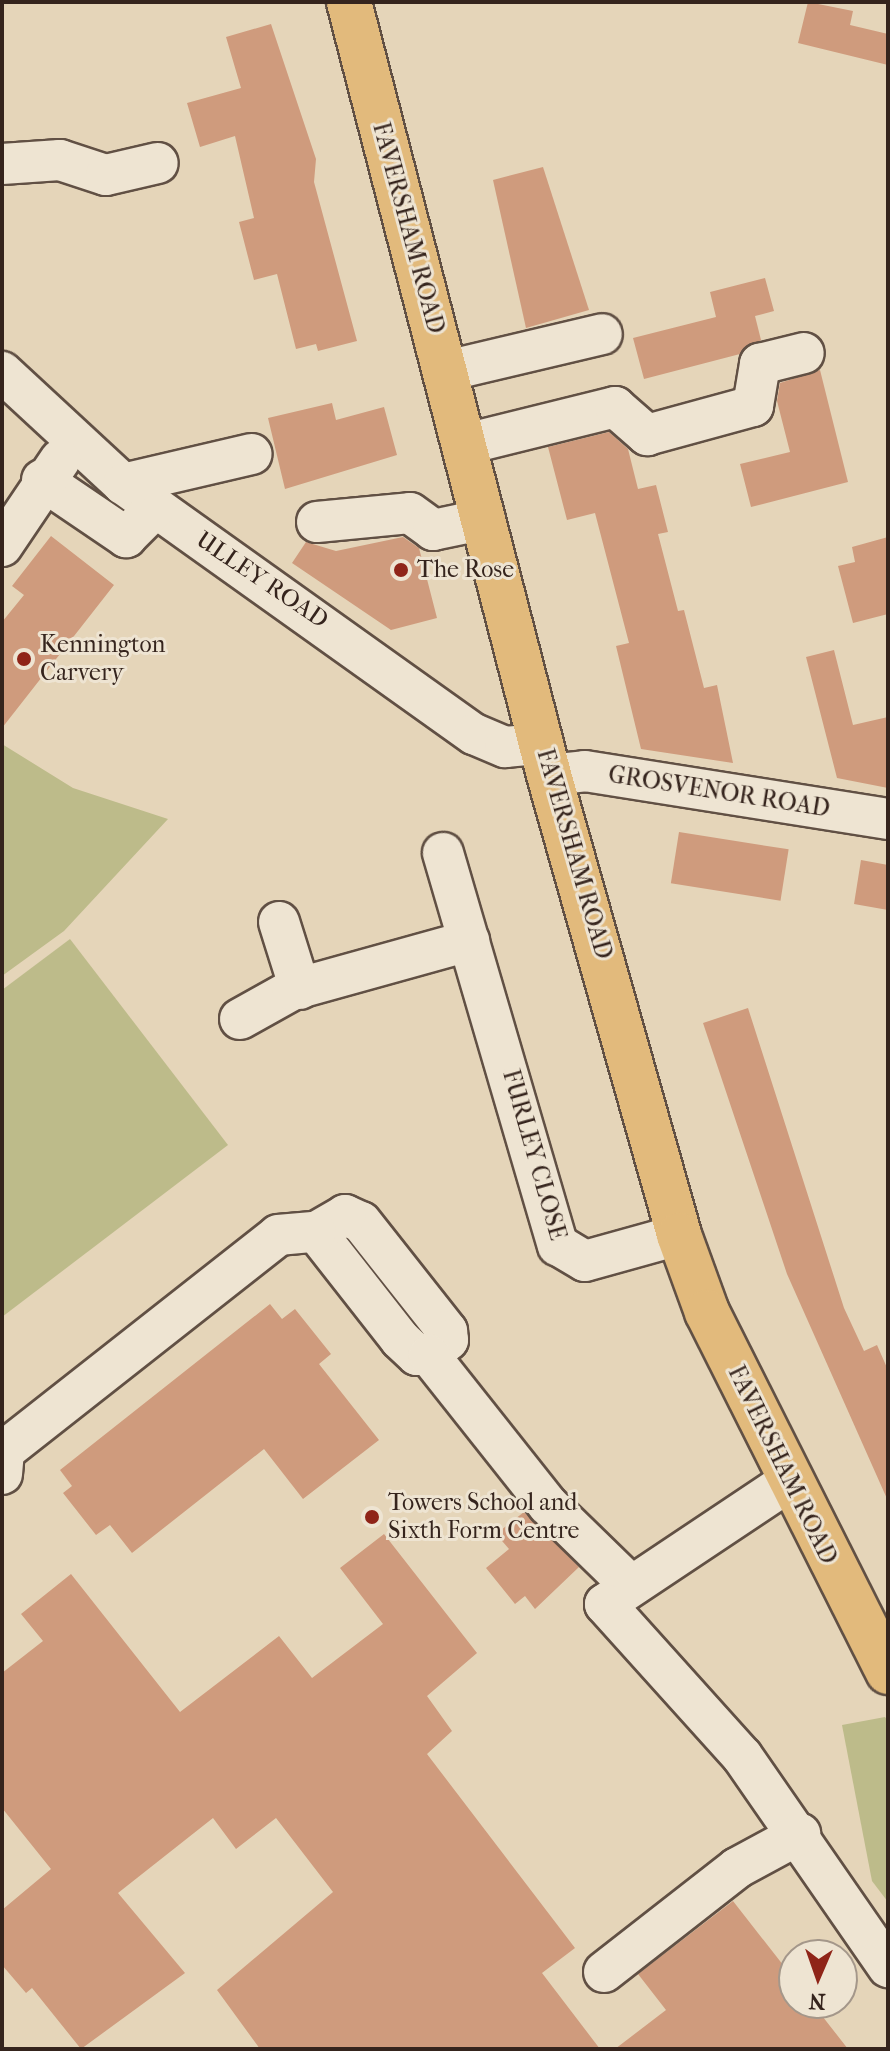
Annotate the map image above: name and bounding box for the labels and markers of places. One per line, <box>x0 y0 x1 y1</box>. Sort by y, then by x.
place label: The Rose <box>417 556 514 584</box>
marker: The Rose <box>392 561 410 579</box>
place label: Kennington Carvery <box>40 631 165 687</box>
marker: Kennington Carvery <box>15 650 33 668</box>
place label: Towers School and Sixth Form Centre <box>388 1489 579 1545</box>
marker: Towers School and Sixth Form Centre <box>363 1508 381 1526</box>

